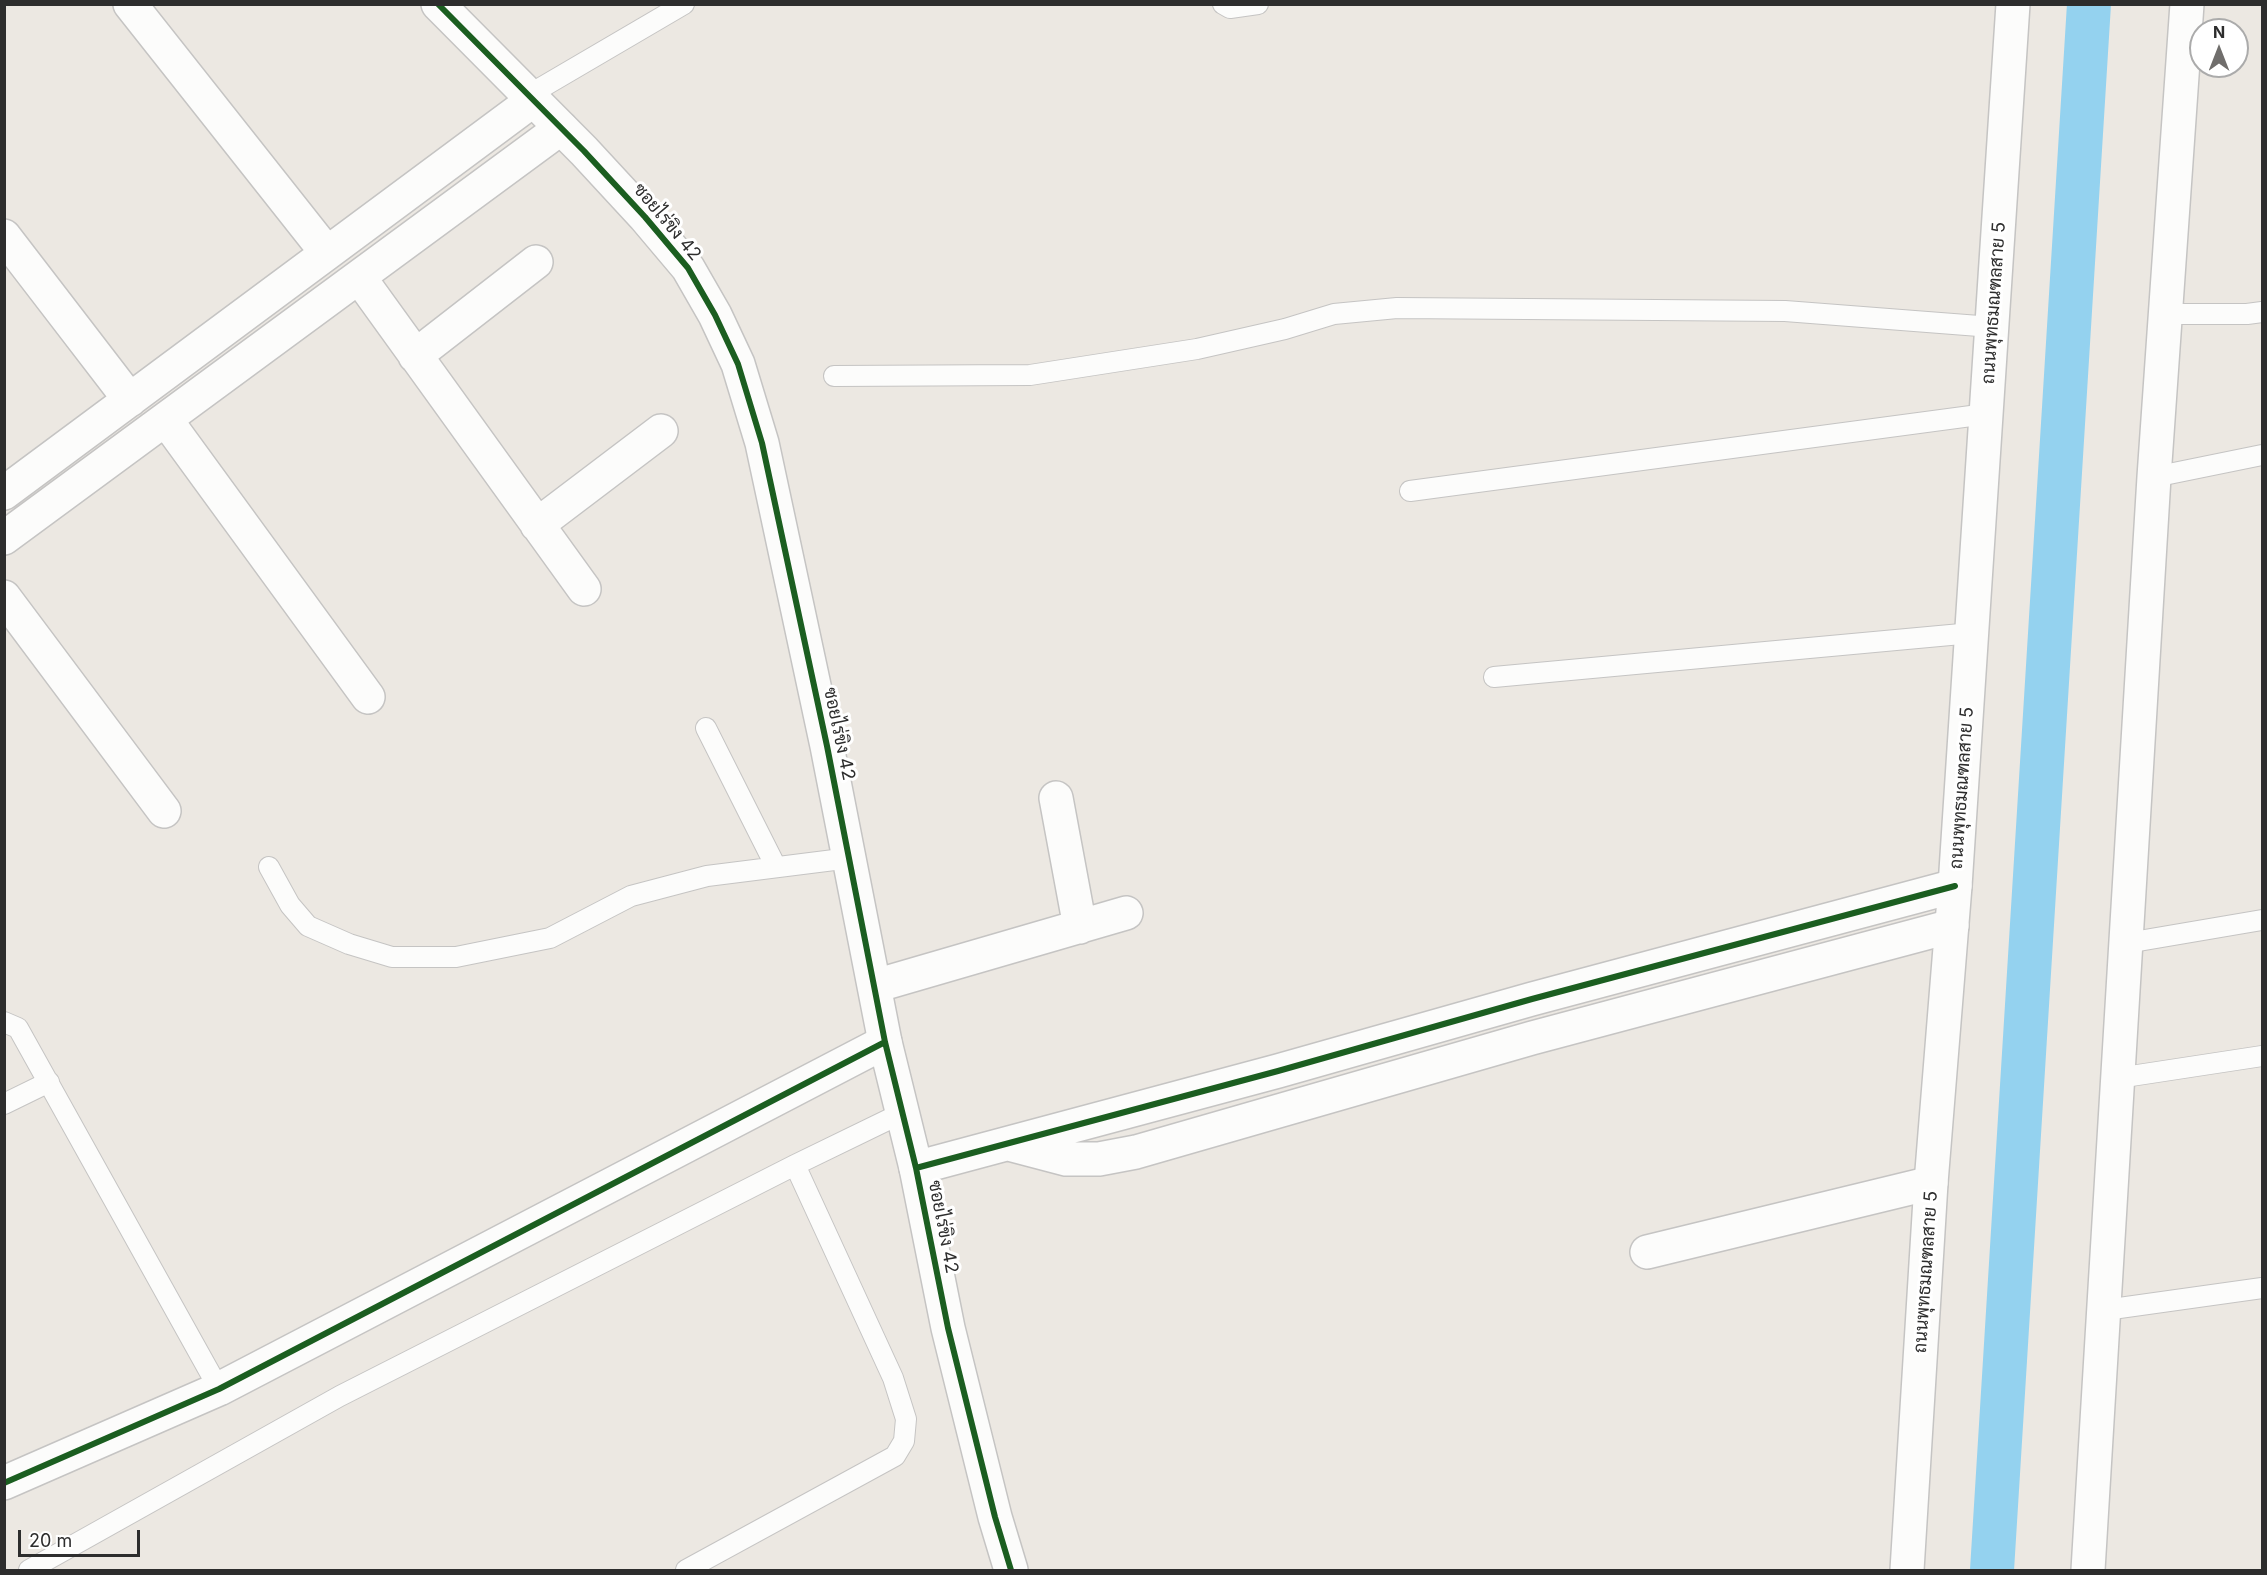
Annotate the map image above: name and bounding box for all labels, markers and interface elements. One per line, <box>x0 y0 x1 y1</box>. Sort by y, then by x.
north arrow <box>2189 18 2249 78</box>
text: N <box>2213 22 2225 42</box>
street label: ซอยไร่ขิง 42 <box>628 179 706 265</box>
street label: ถนนพุทธมณฑลสาย 5 <box>1978 221 2010 385</box>
street label: ซอยไร่ขิง 42 <box>819 686 859 782</box>
street label: ถนนพุทธมณฑลสาย 5 <box>1946 706 1978 870</box>
street label: ซอยไร่ขิง 42 <box>923 1179 963 1275</box>
street label: ถนนพุทธมณฑลสาย 5 <box>1910 1190 1942 1354</box>
scale bar <box>21 1518 142 1556</box>
text: 20 m <box>29 1530 72 1551</box>

